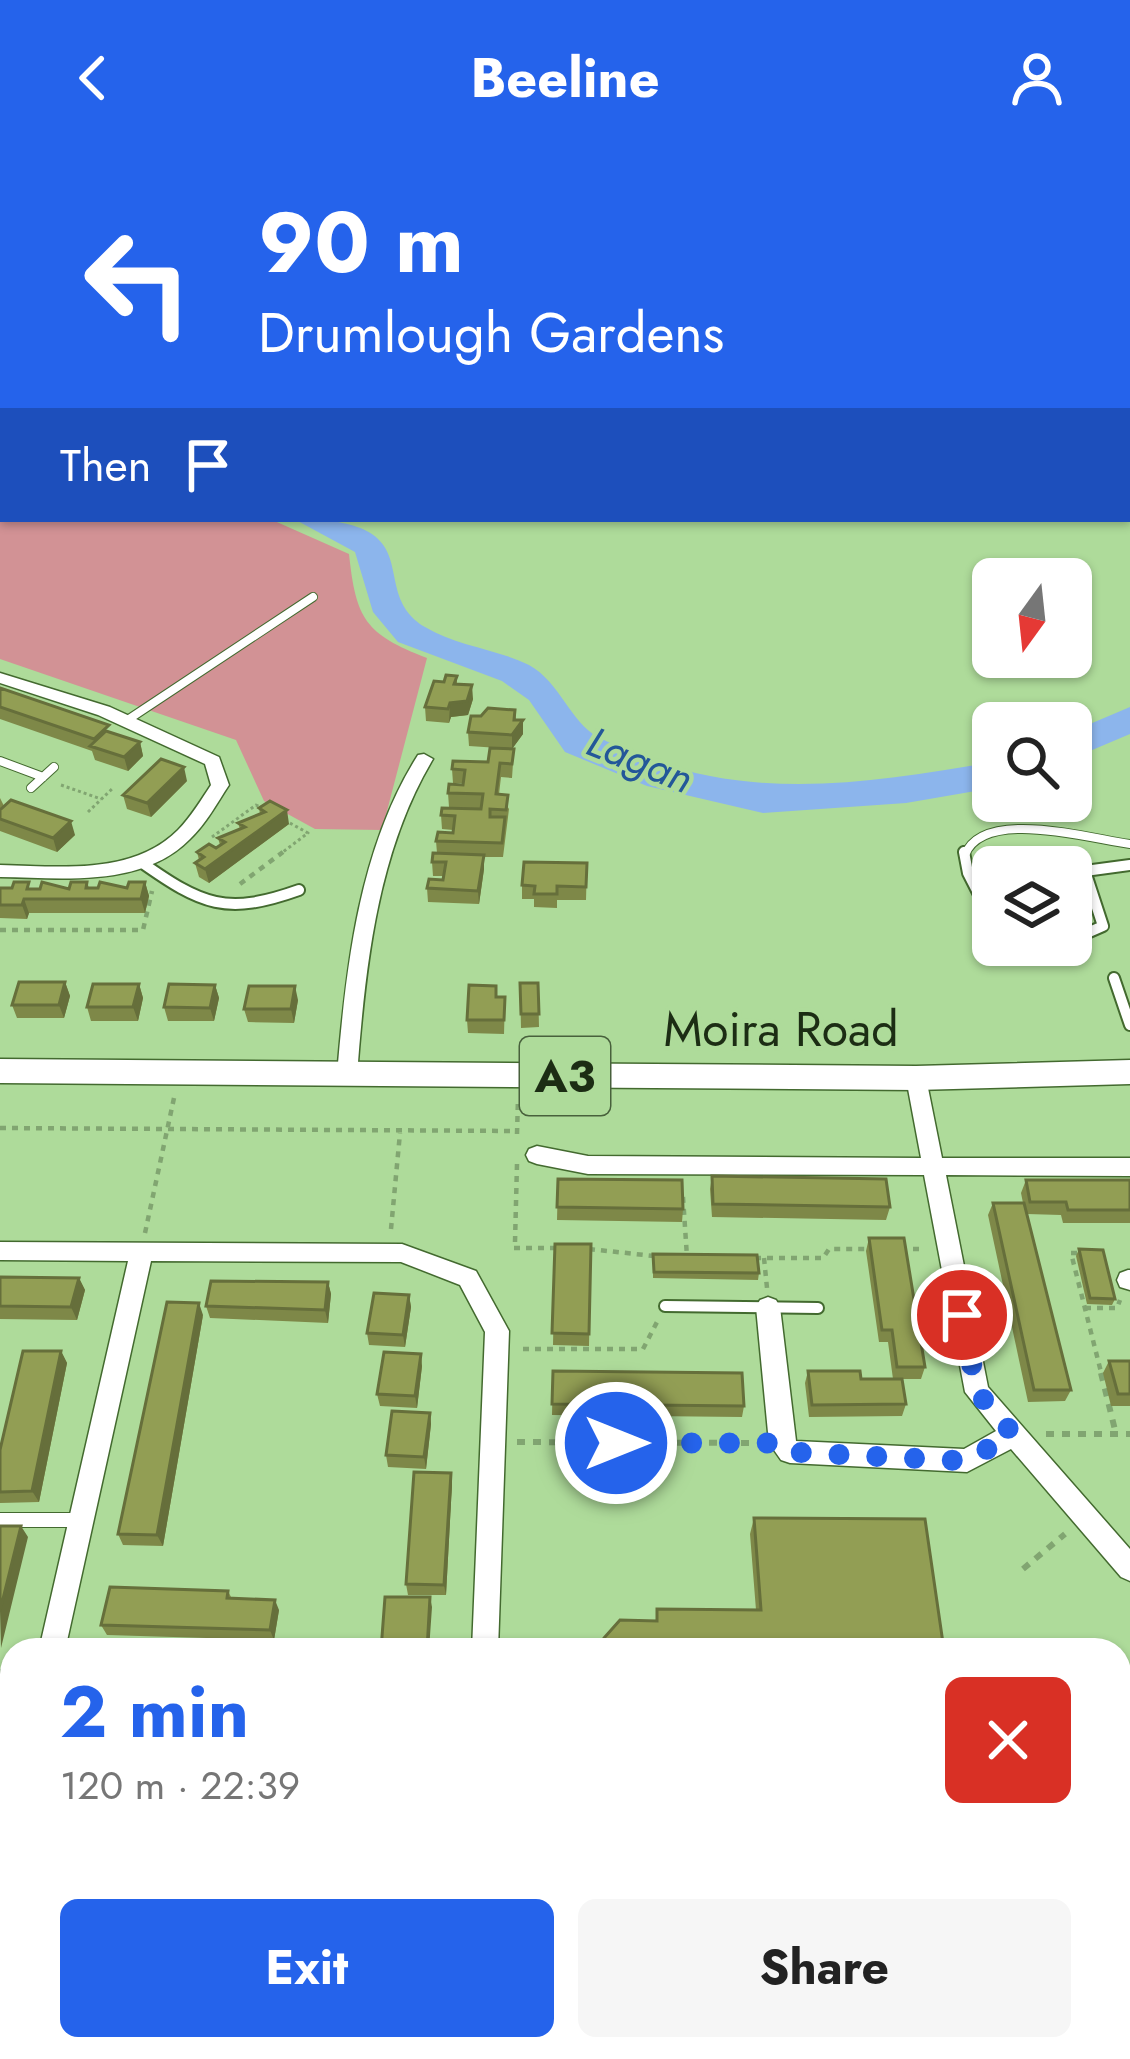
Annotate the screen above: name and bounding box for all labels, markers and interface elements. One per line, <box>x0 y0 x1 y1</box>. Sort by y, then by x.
text: Beeline <box>470 39 660 117</box>
icon: back <box>60 45 126 111</box>
icon: person <box>1004 45 1070 111</box>
text: 90 m <box>258 182 464 304</box>
icon: left <box>60 204 216 360</box>
text: Drumlough Gardens <box>258 294 724 372</box>
icon: arrive <box>175 432 241 498</box>
text: Then <box>60 433 151 498</box>
north arrow <box>972 558 1092 678</box>
map controls <box>972 558 1092 966</box>
button: search <box>972 702 1092 822</box>
water label: Lagan <box>578 711 702 809</box>
button: layers <box>972 846 1092 966</box>
street label: Moira Road <box>663 995 899 1064</box>
road number: A3 <box>520 1037 610 1115</box>
pin <box>911 1264 1013 1366</box>
icon: arrive <box>929 1282 995 1348</box>
position arrow <box>553 1380 679 1506</box>
text: 2 min <box>60 1660 249 1764</box>
button: close <box>945 1677 1071 1803</box>
text: 120 m · 22:39 <box>60 1757 300 1814</box>
button: Exit <box>60 1899 554 2037</box>
button: Share <box>578 1899 1071 2037</box>

